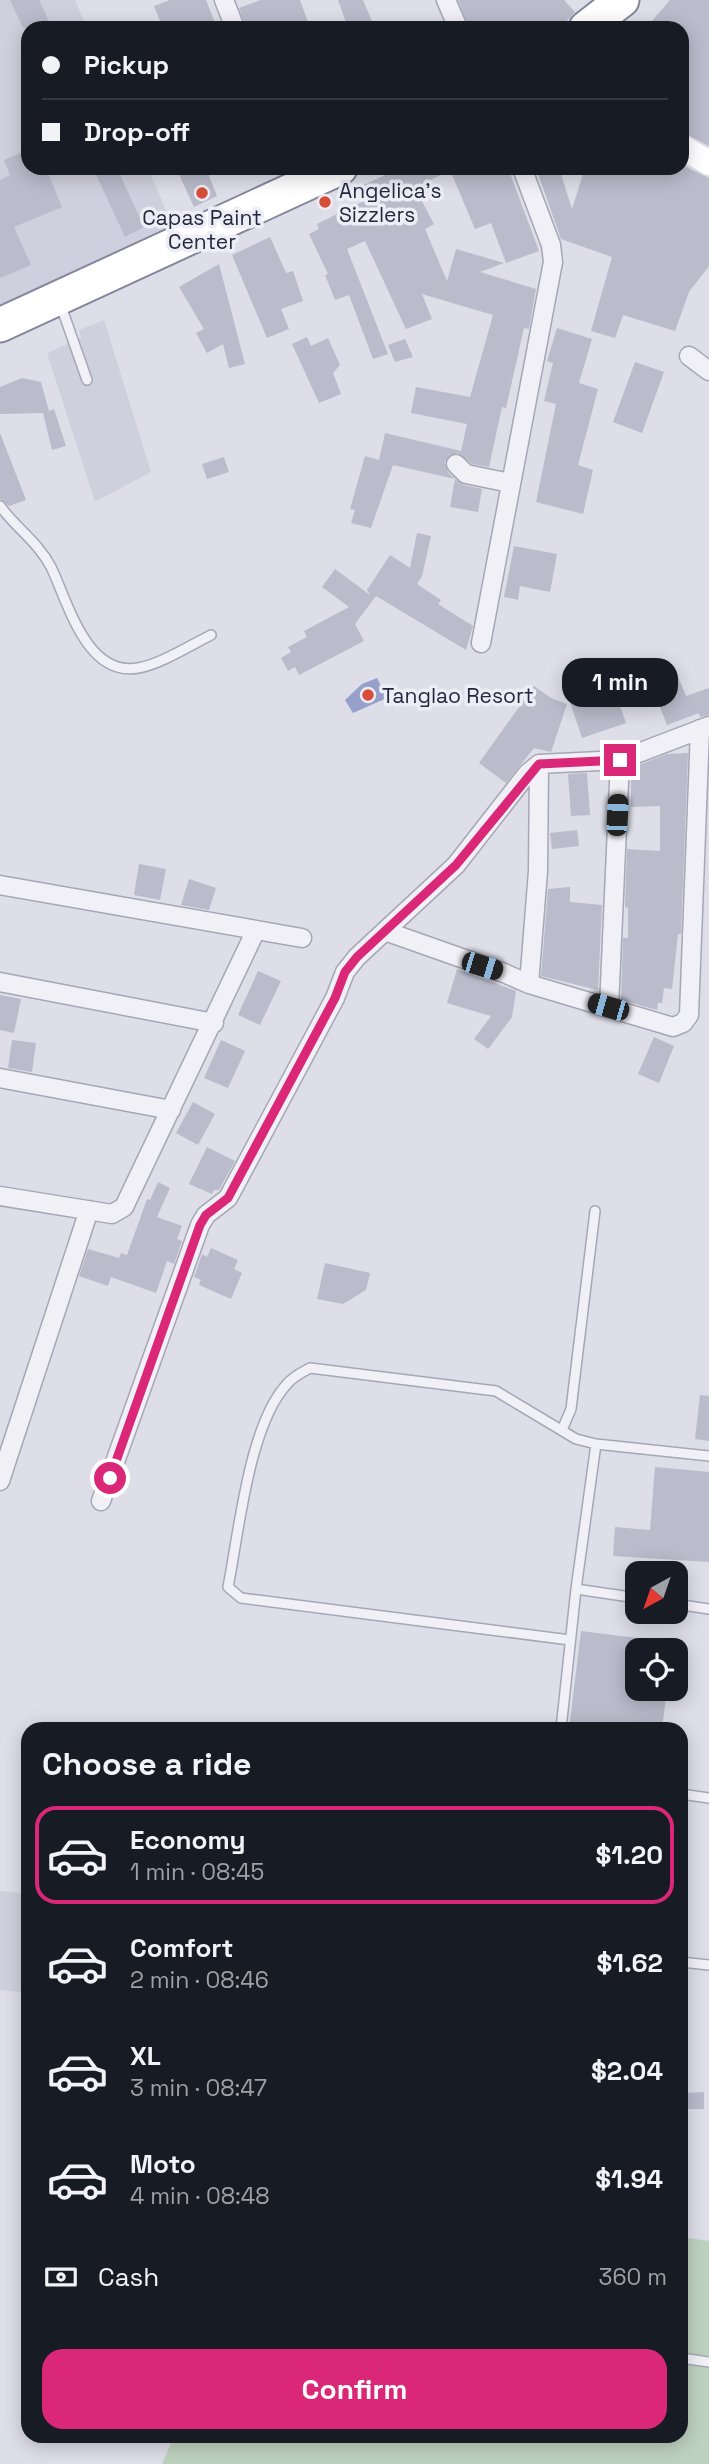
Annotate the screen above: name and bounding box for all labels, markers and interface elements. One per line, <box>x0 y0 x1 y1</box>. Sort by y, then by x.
text: Pickup <box>84 48 169 82</box>
text: Drop-off <box>84 115 190 149</box>
place label: Angelica's Sizzlers <box>339 177 442 228</box>
marker: Capas Paint Center <box>194 185 210 201</box>
marker: Angelica's Sizzlers <box>317 194 333 210</box>
place label: Capas Paint Center <box>142 204 262 255</box>
callout: 1 min <box>562 658 678 708</box>
text: 1 min <box>592 667 648 697</box>
place label: Tanglao Resort <box>382 682 534 709</box>
marker: Tanglao Resort <box>360 687 376 703</box>
route end <box>604 744 636 776</box>
car <box>606 793 629 837</box>
car <box>459 950 506 982</box>
car <box>585 991 632 1023</box>
route start <box>94 1462 126 1494</box>
north arrow <box>625 1561 688 1624</box>
map controls <box>625 1561 688 1701</box>
button: locate <box>625 1638 688 1701</box>
text: Choose a ride <box>42 1744 252 1784</box>
text: Economy <box>130 1823 246 1857</box>
icon: car <box>46 1824 109 1887</box>
text: $1.20 <box>595 1838 663 1872</box>
text: 1 min · 08:45 <box>130 1857 264 1887</box>
text: Comfort <box>130 1931 233 1965</box>
icon: car <box>46 1932 109 1995</box>
text: $1.62 <box>597 1946 663 1980</box>
text: 2 min · 08:46 <box>130 1965 269 1995</box>
text: XL <box>130 2039 161 2073</box>
icon: car <box>46 2040 109 2103</box>
text: $2.04 <box>591 2054 663 2088</box>
text: 3 min · 08:47 <box>130 2073 267 2103</box>
text: Moto <box>130 2147 196 2181</box>
icon: car <box>46 2148 109 2211</box>
text: $1.94 <box>595 2162 663 2196</box>
text: 4 min · 08:48 <box>130 2181 270 2211</box>
icon: cash <box>42 2258 80 2296</box>
text: Cash <box>98 2260 159 2294</box>
text: 360 m <box>599 2262 667 2292</box>
button: Confirm <box>42 2349 667 2429</box>

